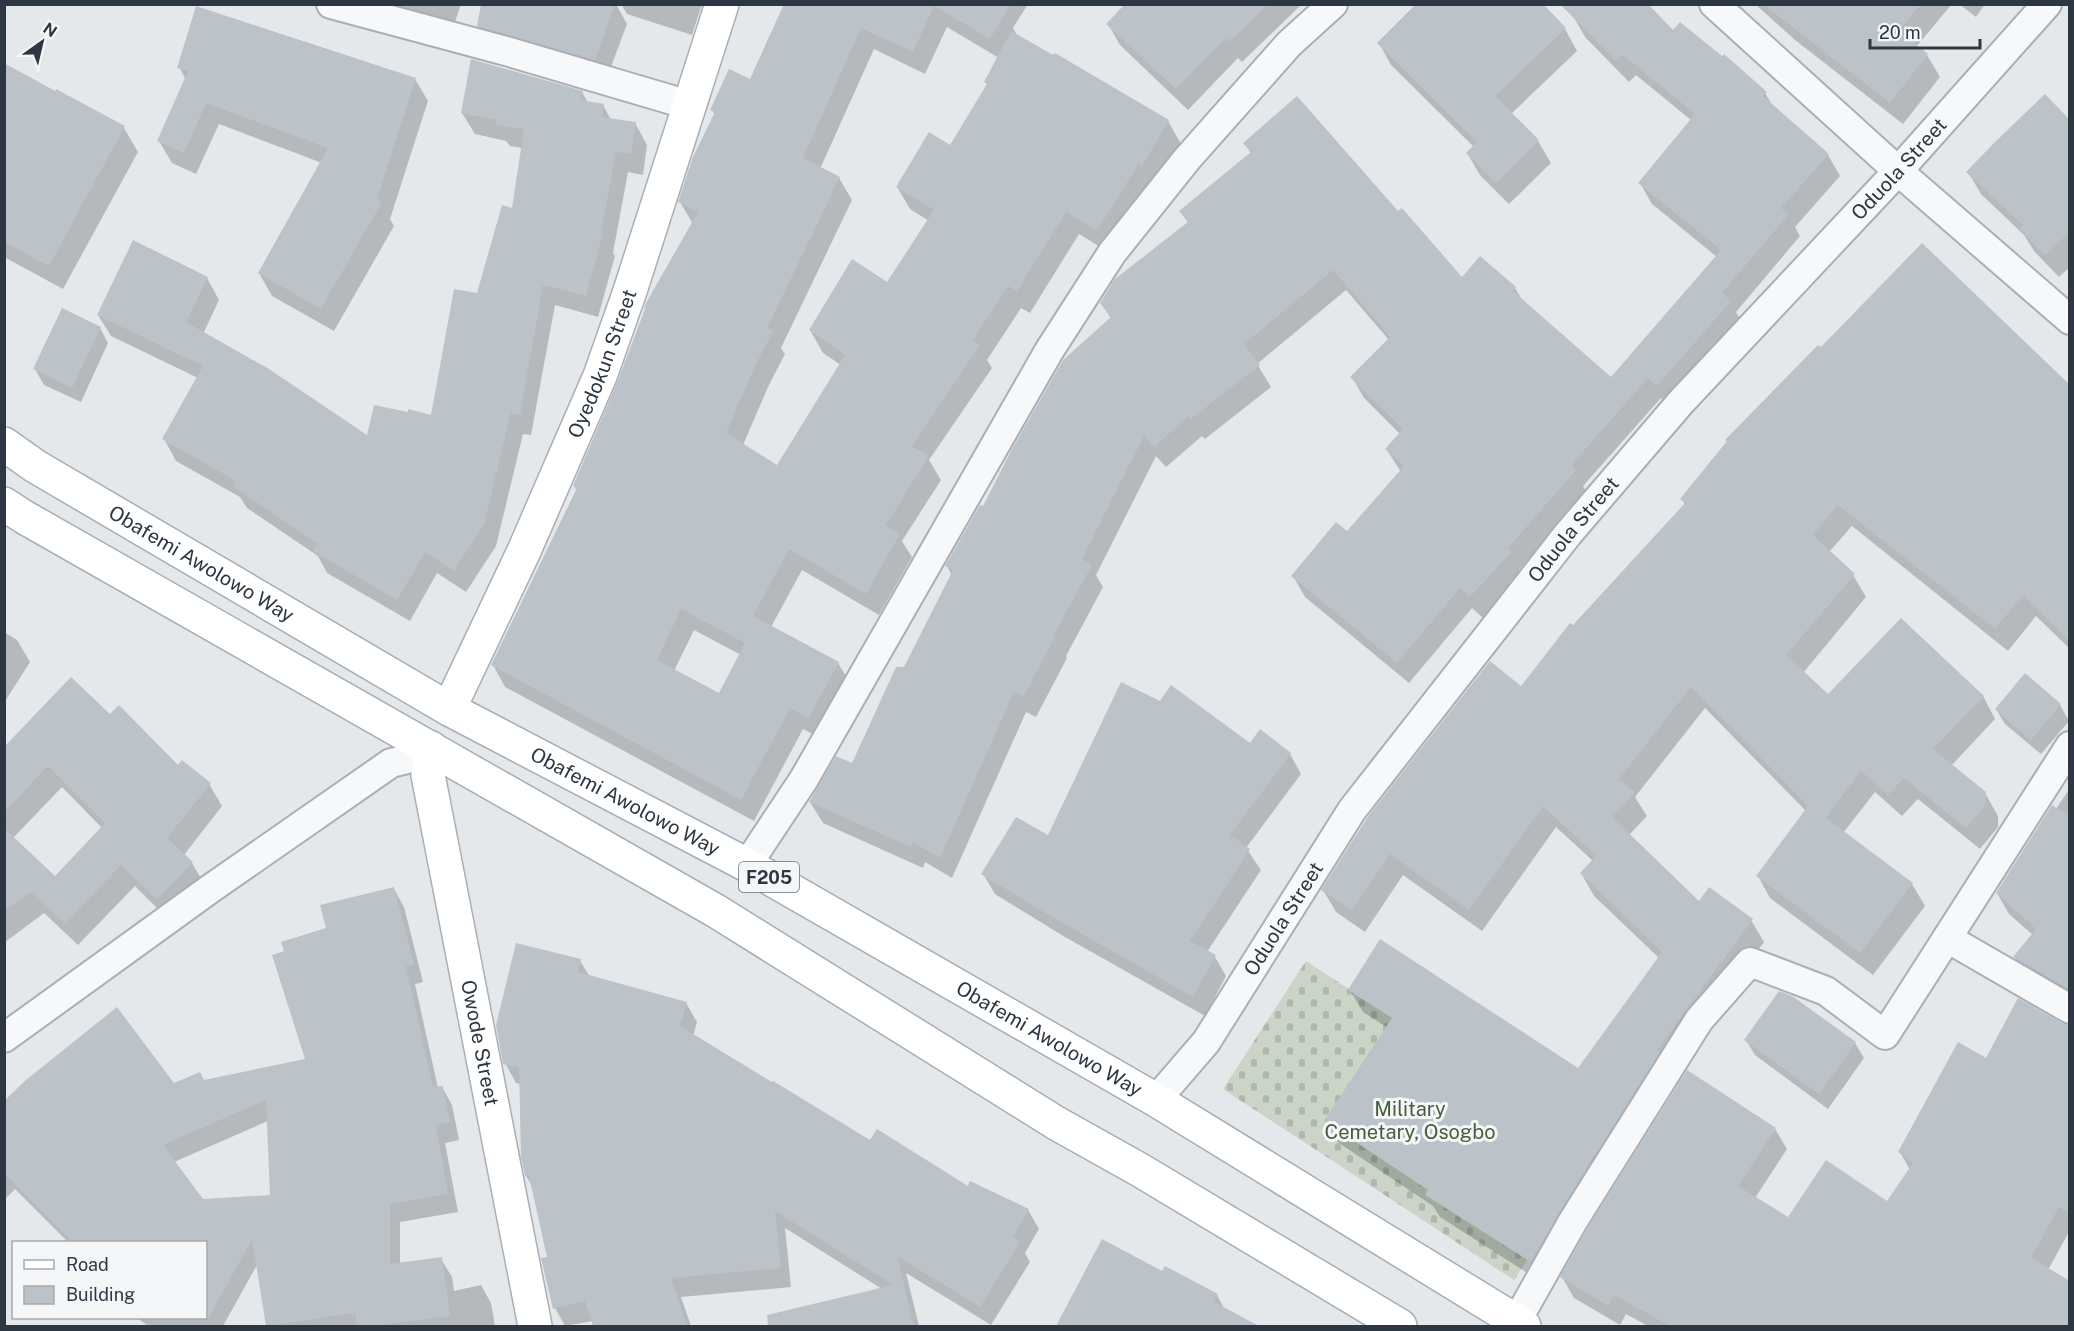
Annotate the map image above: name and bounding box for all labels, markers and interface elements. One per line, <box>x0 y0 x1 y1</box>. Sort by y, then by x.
north arrow <box>12 12 72 72</box>
scale bar <box>1870 12 1980 50</box>
text: N <box>40 19 61 41</box>
text: 20 m <box>1879 22 1921 43</box>
street label: Oduola Street <box>1846 113 1952 225</box>
street label: Oyedokun Street <box>563 286 642 442</box>
street label: Oduola Street <box>1523 472 1624 587</box>
street label: Obafemi Awolowo Way <box>105 500 299 627</box>
street label: Obafemi Awolowo Way <box>526 742 724 861</box>
street label: Oduola Street <box>1239 858 1328 980</box>
road number: F205 <box>739 862 799 892</box>
street label: Obafemi Awolowo Way <box>952 976 1147 1102</box>
street label: Owode Street <box>456 978 504 1108</box>
park label: Military Cemetary, Osogbo <box>1325 1097 1495 1144</box>
legend <box>12 1241 207 1319</box>
text: Road <box>66 1254 109 1275</box>
text: Building <box>66 1284 135 1305</box>

